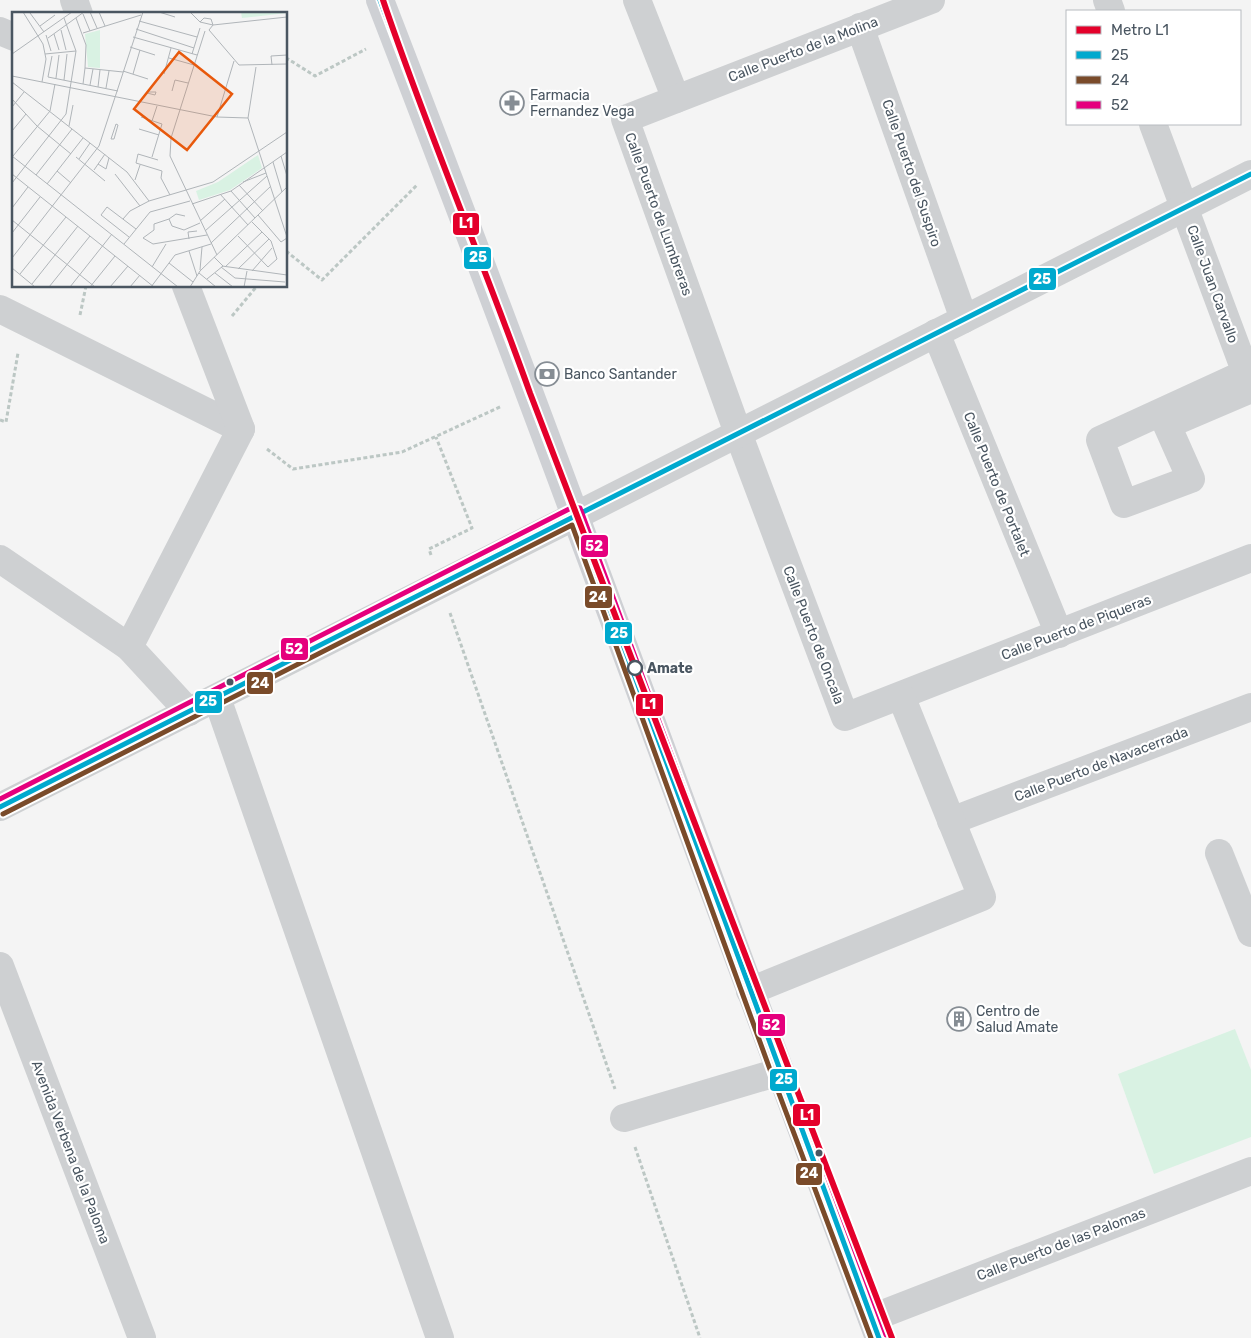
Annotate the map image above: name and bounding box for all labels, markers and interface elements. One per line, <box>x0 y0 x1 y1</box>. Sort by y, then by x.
legend <box>1066 10 1241 125</box>
inset map <box>12 12 288 288</box>
street label: Calle Puerto de la Molina <box>726 13 880 86</box>
text: Metro L1 <box>1111 21 1169 39</box>
text: 25 <box>1111 46 1129 64</box>
text: 24 <box>1111 71 1129 89</box>
place label: Farmacia Fernandez Vega <box>530 87 635 120</box>
pharmacy icon: Farmacia Fernandez Vega <box>499 90 525 116</box>
text: 52 <box>1111 96 1129 114</box>
street label: Calle Puerto del Suspiro <box>878 97 945 249</box>
street label: Calle Puerto de Lumbreras <box>621 130 696 298</box>
line badge: L1 <box>452 212 480 236</box>
text: L1 <box>459 215 473 232</box>
street label: Calle Juan Carvallo <box>1183 223 1242 346</box>
line badge: 25 <box>463 246 492 270</box>
text: 25 <box>469 249 487 266</box>
line badge: 25 <box>1028 267 1057 291</box>
text: 25 <box>1033 271 1051 288</box>
bank icon: Banco Santander <box>534 361 560 387</box>
place label: Banco Santander <box>564 366 677 383</box>
street label: Calle Puerto de Portalet <box>960 409 1034 559</box>
line badge: 52 <box>580 534 609 558</box>
text: 52 <box>585 538 603 555</box>
street label: Calle Puerto de Oncala <box>779 564 848 707</box>
line badge: 24 <box>584 585 613 609</box>
text: 24 <box>589 589 608 606</box>
street label: Calle Puerto de Piqueras <box>999 591 1154 664</box>
line badge: 25 <box>604 621 633 645</box>
text: 25 <box>610 625 628 642</box>
line badge: 52 <box>280 637 309 661</box>
text: 52 <box>285 641 303 658</box>
marker: Amate <box>627 660 643 676</box>
place label: Amate <box>647 660 693 677</box>
line badge: 24 <box>246 671 274 695</box>
text: 24 <box>251 675 270 692</box>
unlabelled marker <box>225 677 235 687</box>
line badge: 25 <box>194 690 223 714</box>
text: 25 <box>199 693 217 710</box>
line badge: L1 <box>635 693 664 717</box>
text: L1 <box>642 696 656 713</box>
street label: Calle Puerto de Navacerrada <box>1012 723 1190 805</box>
place label: Centro de Salud Amate <box>976 1003 1059 1036</box>
building icon: Centro de Salud Amate <box>946 1006 972 1032</box>
line badge: 52 <box>757 1013 786 1037</box>
text: 52 <box>762 1017 780 1034</box>
street label: Avenida Verbena de la Paloma <box>28 1058 113 1246</box>
line badge: 25 <box>769 1068 798 1092</box>
text: 25 <box>775 1071 793 1088</box>
line badge: L1 <box>792 1103 821 1127</box>
text: L1 <box>800 1107 814 1124</box>
unlabelled marker <box>814 1148 824 1158</box>
line badge: 24 <box>795 1162 823 1186</box>
text: 24 <box>800 1165 819 1182</box>
street label: Calle Puerto de las Palomas <box>974 1204 1148 1285</box>

